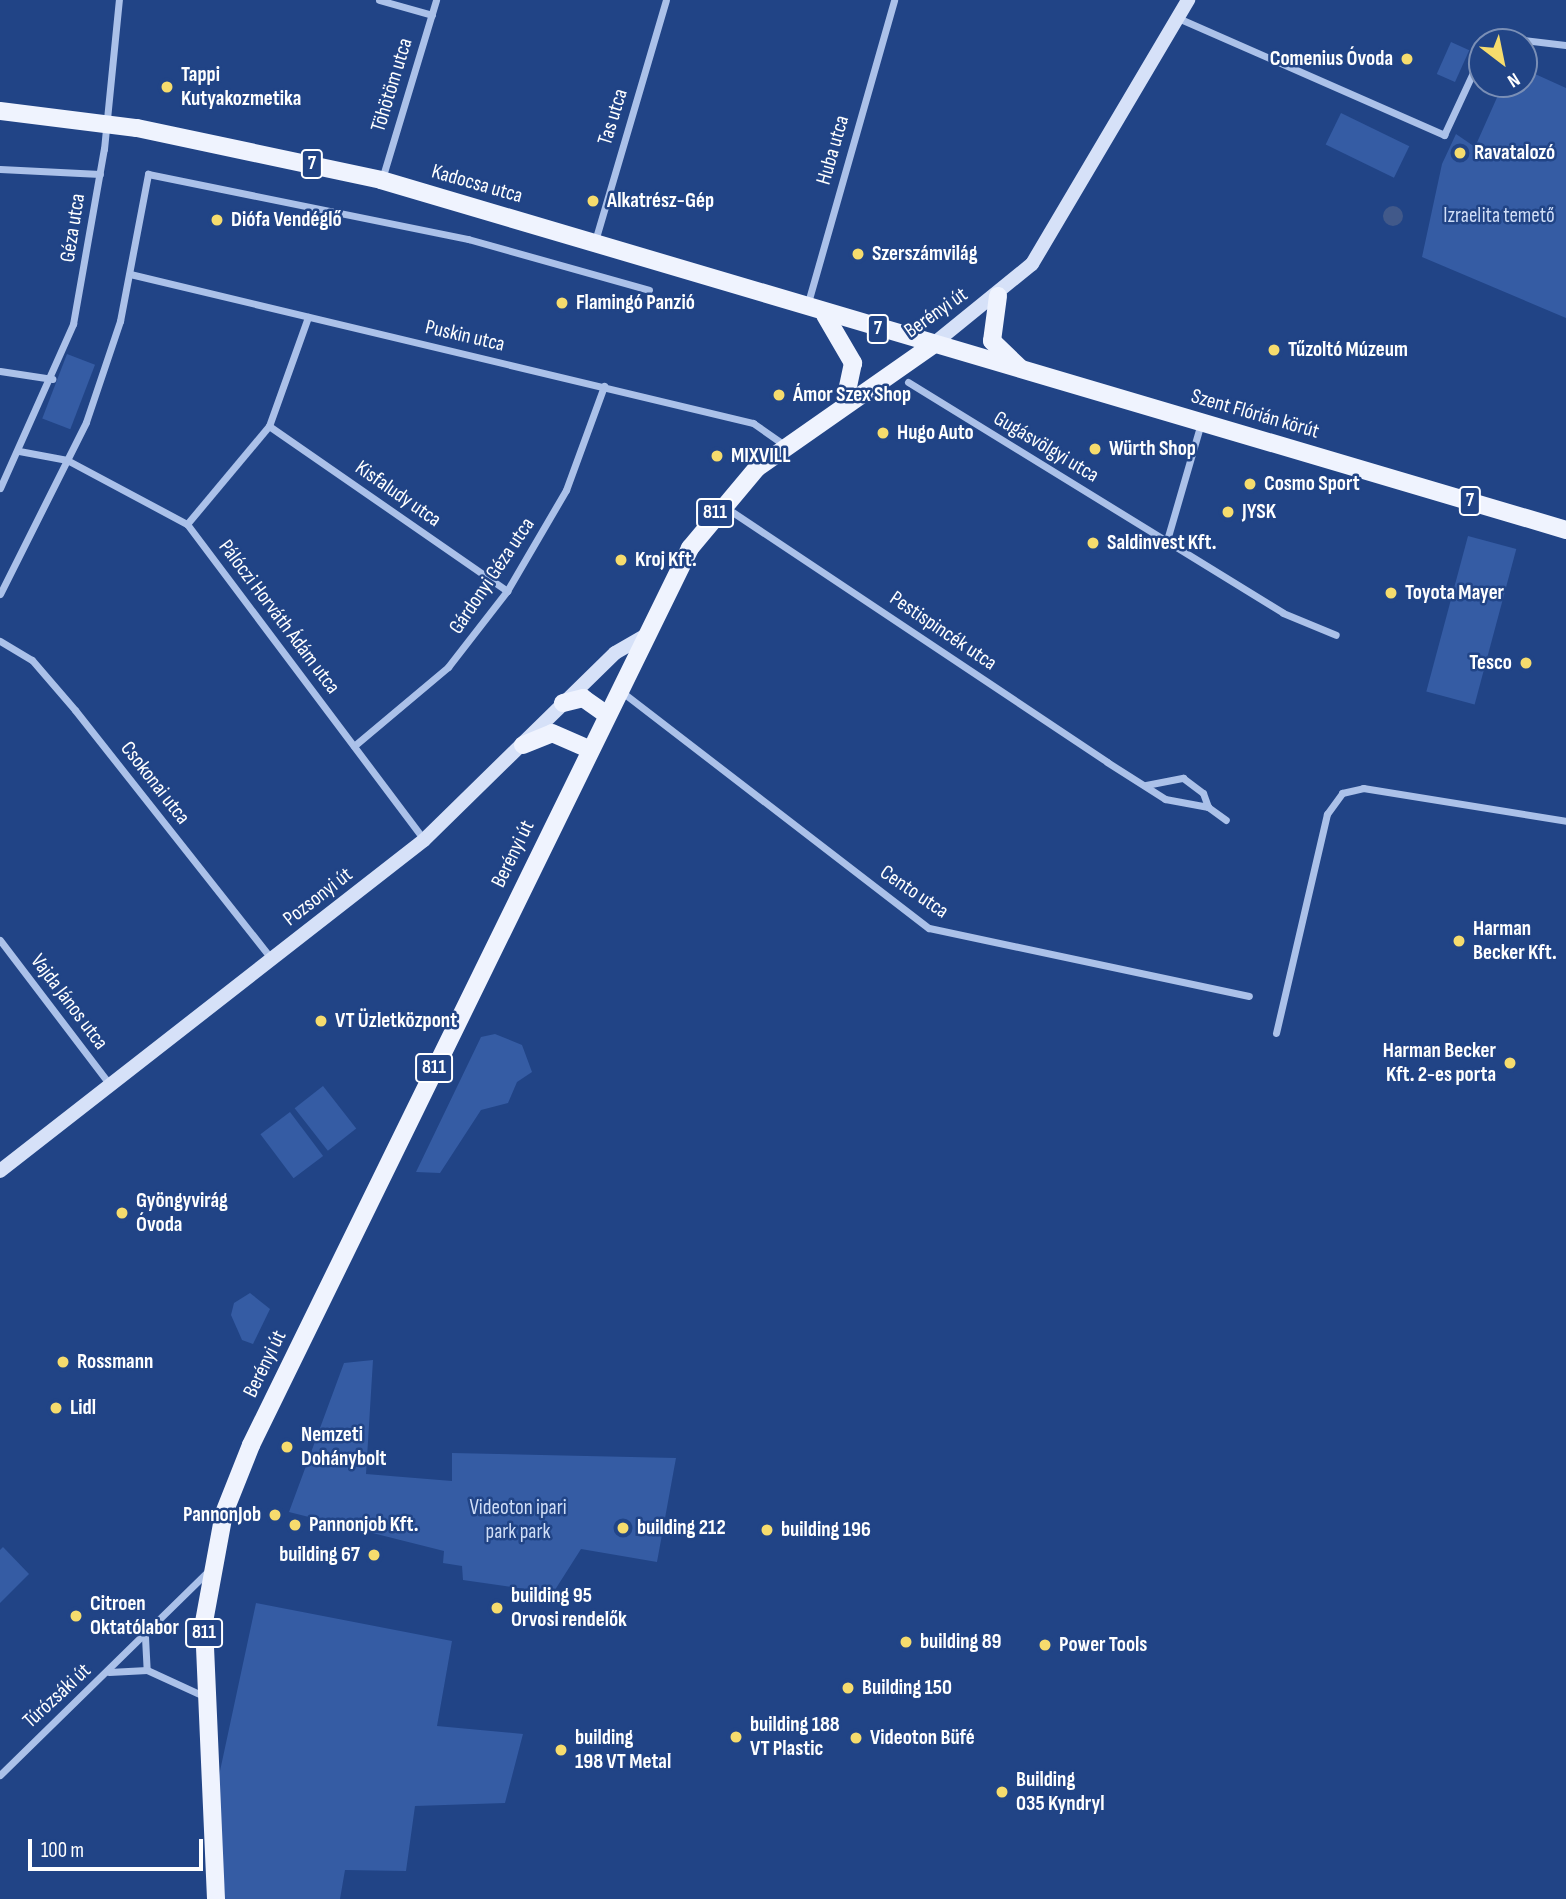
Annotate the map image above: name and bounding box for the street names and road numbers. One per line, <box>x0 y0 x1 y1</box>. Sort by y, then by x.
street label: Töhötöm utca <box>366 35 418 135</box>
street label: Tas utca <box>593 86 633 148</box>
street label: Huba utca <box>811 113 855 187</box>
road number: 7 <box>300 148 324 180</box>
street label: Kadocsa utca <box>429 159 525 209</box>
street label: Géza utca <box>55 192 91 264</box>
street label: Berényi út <box>900 282 972 344</box>
road number: 7 <box>866 314 890 344</box>
street label: Puskin utca <box>423 315 507 357</box>
street label: Szent Flórián körút <box>1188 384 1322 444</box>
street label: Gugásvölgyi utca <box>989 406 1103 488</box>
street label: Kisfaludy utca <box>350 455 446 533</box>
road number: 7 <box>1458 486 1482 516</box>
road number: 811 <box>696 498 734 528</box>
street label: Gárdonyi Géza utca <box>444 513 540 639</box>
street label: Pálóczi Horváth Ádám utca <box>213 535 345 699</box>
street label: Pestispincék utca <box>885 586 1001 676</box>
street label: Csokonai utca <box>115 737 195 829</box>
street label: Berényi út <box>486 816 540 892</box>
street label: Cento utca <box>875 860 953 924</box>
street label: Pozsonyi út <box>278 862 358 932</box>
street label: Vajda János utca <box>25 949 113 1055</box>
road number: 811 <box>415 1052 453 1084</box>
street label: Berényi út <box>238 1326 292 1402</box>
road number: 811 <box>185 1618 223 1648</box>
street label: Túrózsáki út <box>18 1658 96 1734</box>

